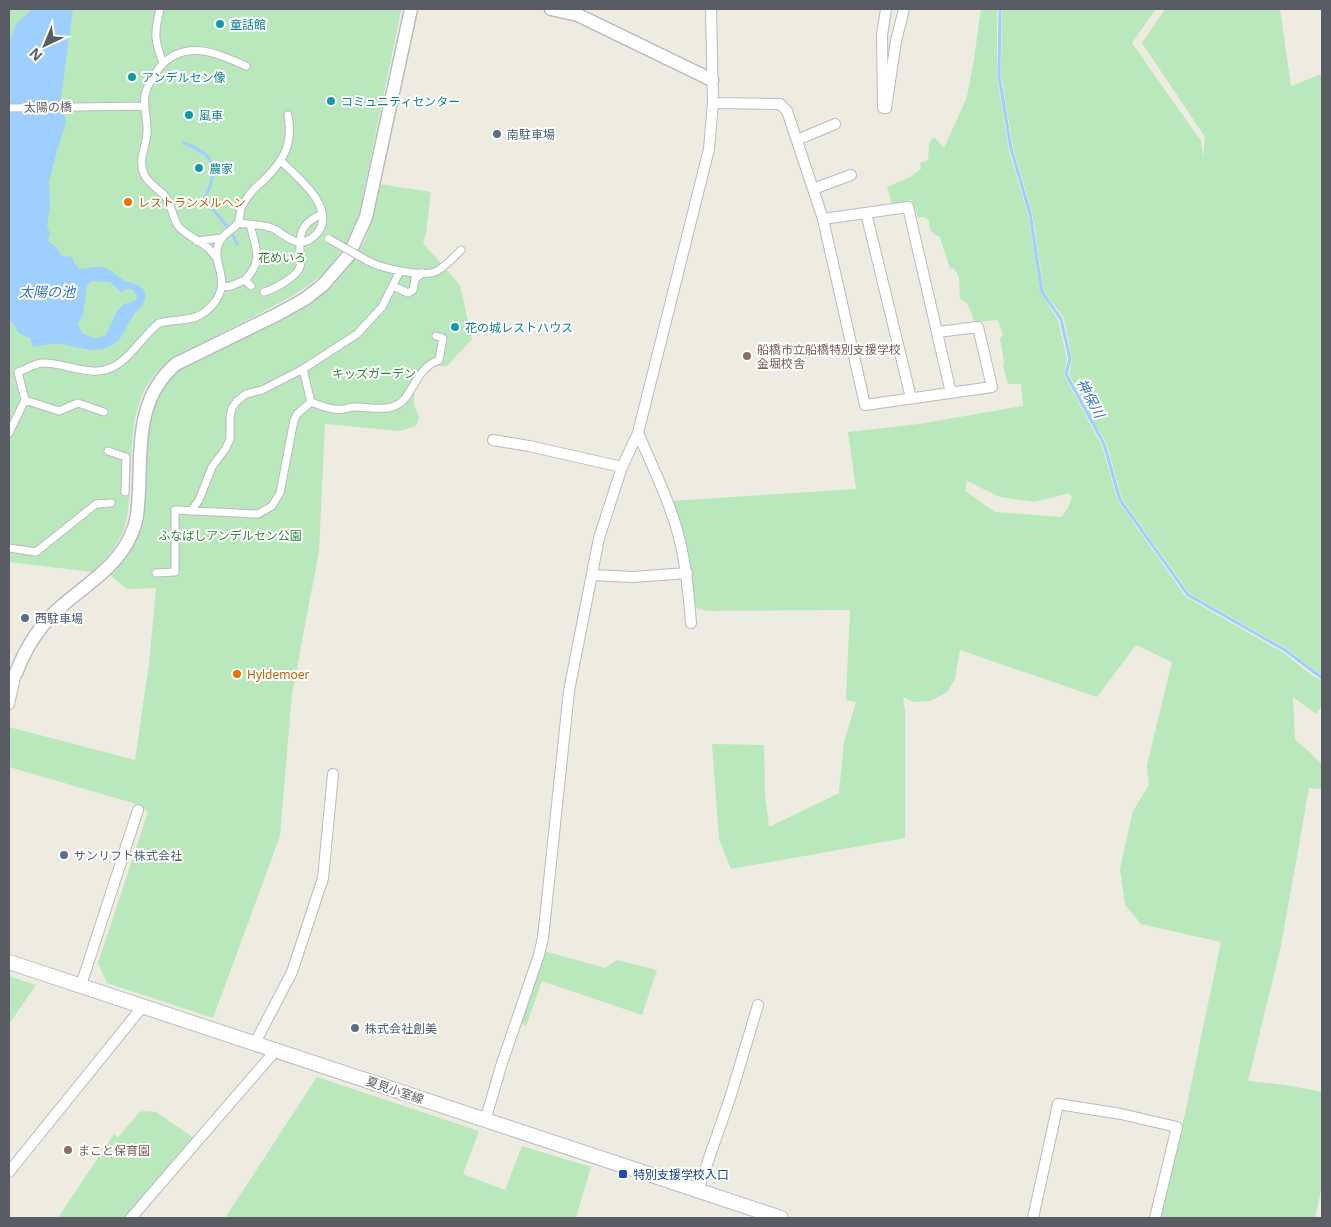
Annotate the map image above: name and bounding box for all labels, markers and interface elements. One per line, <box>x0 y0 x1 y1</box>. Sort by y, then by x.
place label: 童話館 <box>230 16 266 33</box>
marker: 童話館 <box>214 18 226 30</box>
north arrow <box>20 20 70 70</box>
text: N <box>25 44 46 66</box>
place label: アンデルセン像 <box>142 69 226 86</box>
marker: アンデルセン像 <box>126 71 138 83</box>
place label: コミュニティセンター <box>341 93 460 110</box>
marker: コミュニティセンター <box>325 95 337 107</box>
street label: 太陽の橋 <box>24 98 72 116</box>
place label: 風車 <box>199 107 223 124</box>
marker: 風車 <box>183 109 195 121</box>
place label: 南駐車場 <box>507 126 555 143</box>
marker: 南駐車場 <box>491 128 503 140</box>
place label: 農家 <box>209 160 233 177</box>
marker: 農家 <box>193 162 205 174</box>
place label: レストランメルヘン <box>138 194 246 211</box>
marker: レストランメルヘン <box>122 196 134 208</box>
park label: 花めいろ <box>258 249 306 266</box>
water label: 太陽の池 <box>19 282 77 301</box>
place label: 花の城レストハウス <box>465 319 573 336</box>
marker: 花の城レストハウス <box>449 321 461 333</box>
place label: 船橋市立船橋特別支援学校 金堀校舎 <box>757 341 901 372</box>
marker: 船橋市立船橋特別支援学校 金堀校舎 <box>741 350 753 362</box>
park label: キッズガーデン <box>332 365 416 382</box>
water label: 神保川 <box>1073 375 1110 423</box>
park label: ふなばしアンデルセン公園 <box>158 527 302 544</box>
place label: 西駐車場 <box>35 610 83 627</box>
marker: 西駐車場 <box>19 612 31 624</box>
place label: Hyldemoer <box>247 666 310 683</box>
marker: Hyldemoer <box>231 668 243 680</box>
place label: サンリフト株式会社 <box>74 847 182 864</box>
marker: サンリフト株式会社 <box>58 849 70 861</box>
place label: 株式会社創美 <box>365 1020 437 1037</box>
marker: 株式会社創美 <box>349 1022 361 1034</box>
street label: 夏見小室線 <box>364 1072 426 1108</box>
place label: まこと保育園 <box>78 1142 150 1159</box>
marker: まこと保育園 <box>62 1144 74 1156</box>
place label: 特別支援学校入口 <box>633 1166 729 1183</box>
marker: 特別支援学校入口 <box>617 1168 629 1180</box>

